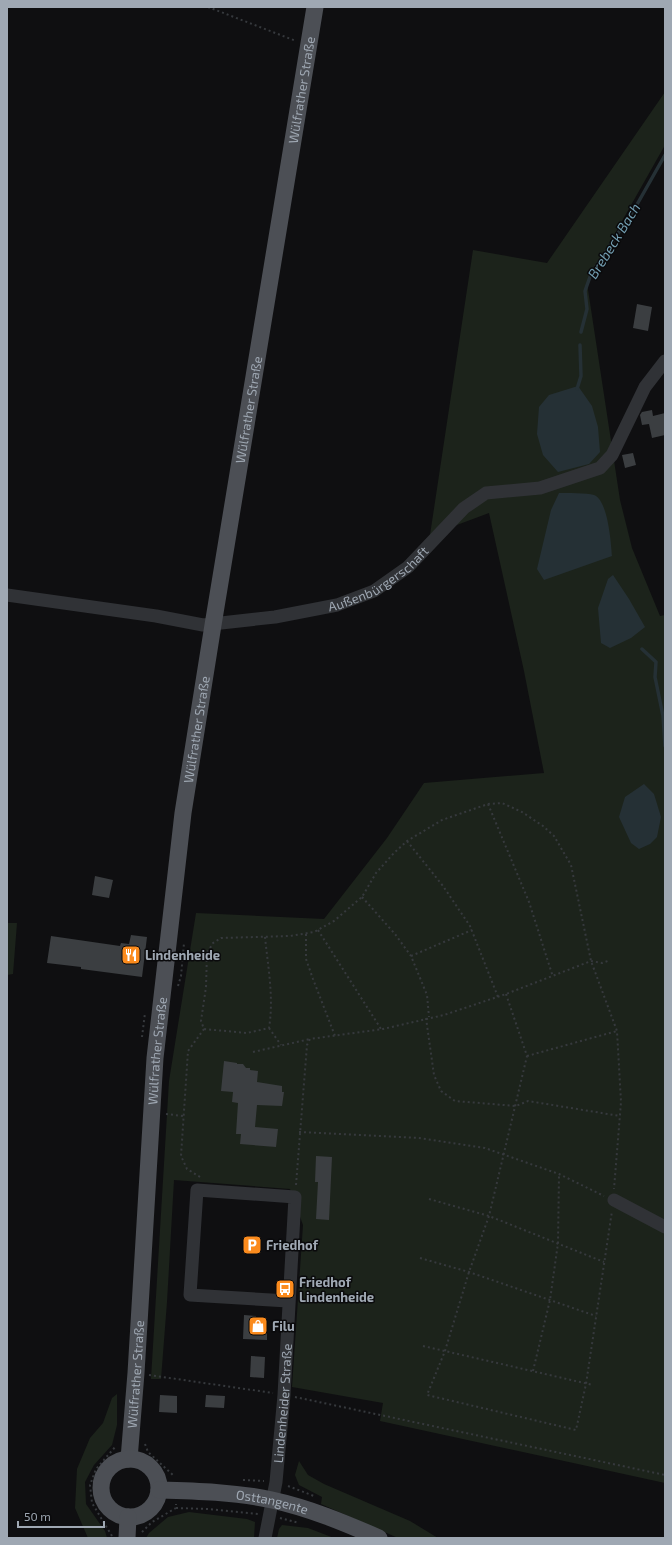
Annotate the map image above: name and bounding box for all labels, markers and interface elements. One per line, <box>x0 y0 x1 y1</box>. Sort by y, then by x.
street label: Wülfrather Straße <box>285 35 318 145</box>
water label: Brebeck Bach <box>584 200 644 282</box>
street label: Wülfrather Straße <box>232 355 265 465</box>
street label: Außenbürgerschaft <box>327 543 432 615</box>
street label: Wülfrather Straße <box>180 675 213 784</box>
restaurant icon: Lindenheide <box>120 944 142 966</box>
place label: Lindenheide <box>145 947 220 963</box>
street label: Wülfrather Straße <box>144 996 170 1105</box>
parking icon: Friedhof <box>241 1234 263 1256</box>
place label: Friedhof <box>266 1237 319 1253</box>
place label: Friedhof Lindenheide <box>299 1274 374 1305</box>
bus stop icon: Friedhof Lindenheide <box>274 1278 296 1300</box>
shop icon: Filu <box>247 1315 269 1337</box>
place label: Filu <box>272 1318 295 1334</box>
street label: Wülfrather Straße <box>124 1320 147 1429</box>
street label: Lindenheider Straße <box>270 1343 295 1464</box>
street label: Osttangente <box>235 1486 310 1517</box>
scale bar <box>18 1503 104 1529</box>
text: 50 m <box>24 1509 51 1523</box>

